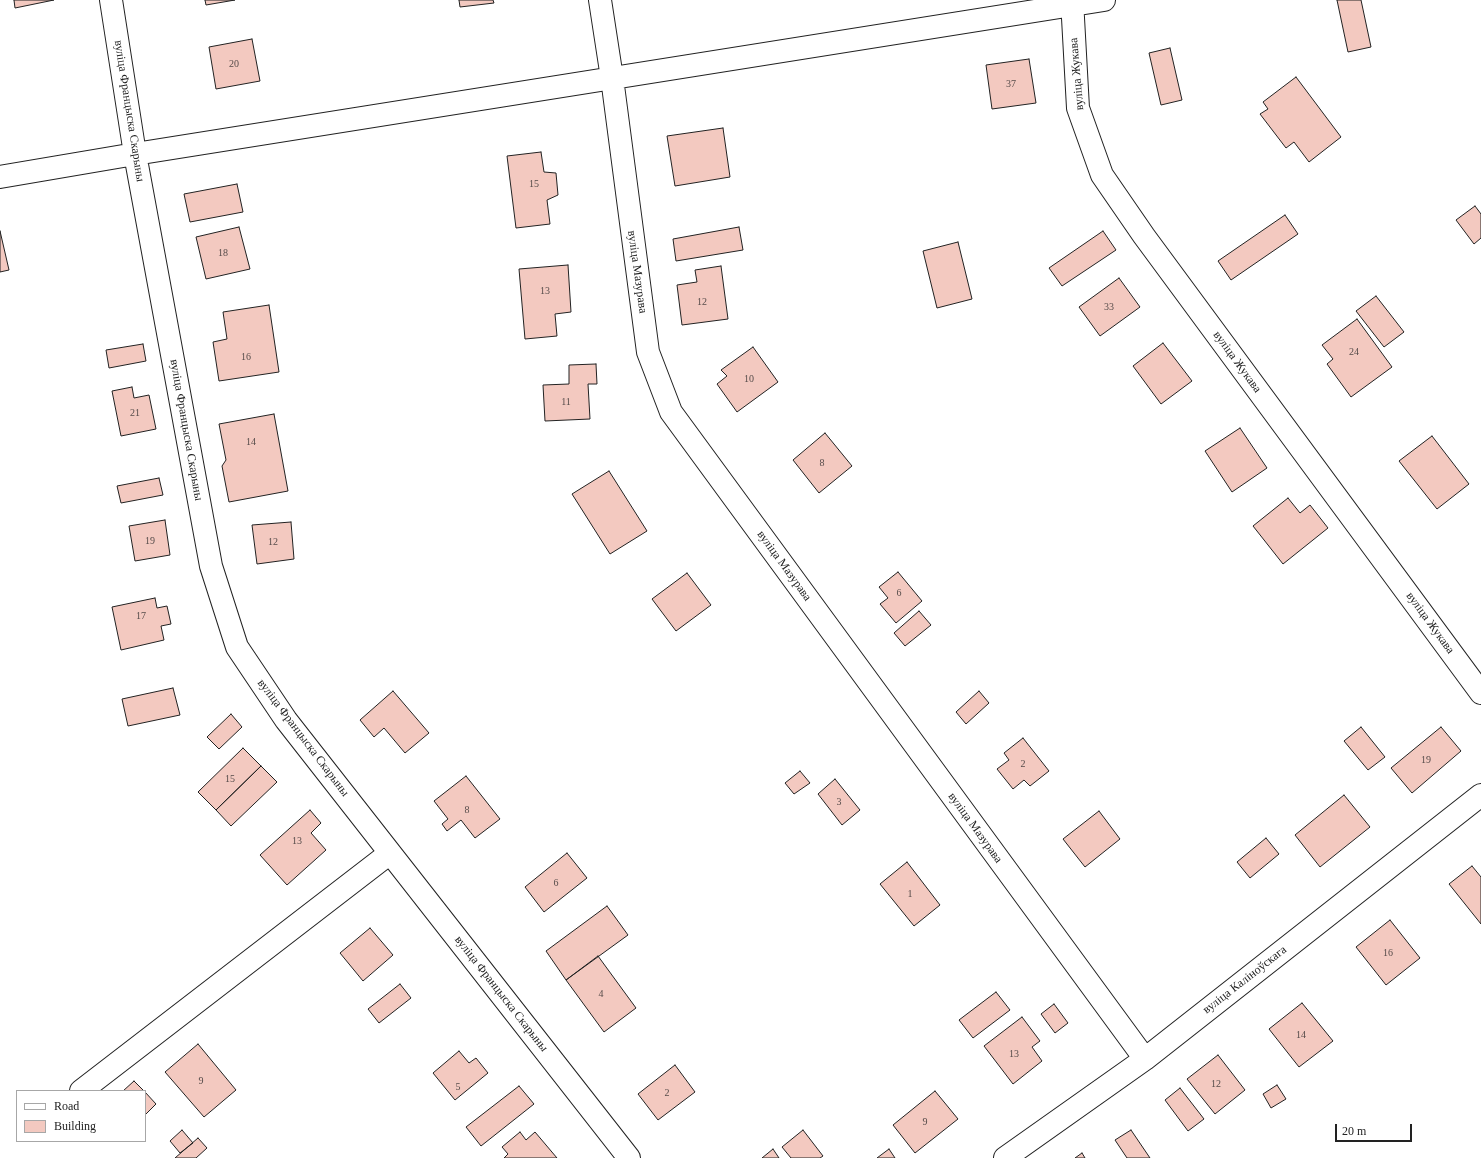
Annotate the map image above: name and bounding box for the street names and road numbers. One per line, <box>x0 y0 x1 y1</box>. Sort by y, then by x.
street label: вуліца Жукава <box>1067 37 1087 111</box>
street label: вуліца Францыска Скарыны <box>111 39 147 183</box>
street label: вуліца Мазурава <box>624 230 650 314</box>
street label: вуліца Жукава <box>1210 328 1264 396</box>
street label: вуліца Францыска Скарыны <box>166 358 206 502</box>
street label: вуліца Мазурава <box>754 528 814 604</box>
street label: вуліца Жукава <box>1403 589 1457 657</box>
street label: вуліца Францыска Скарыны <box>254 676 352 800</box>
street label: вуліца Мазурава <box>945 790 1005 866</box>
street label: вуліца Францыска Скарыны <box>451 933 551 1055</box>
street label: вуліца Каліноўскага <box>1200 943 1290 1017</box>

